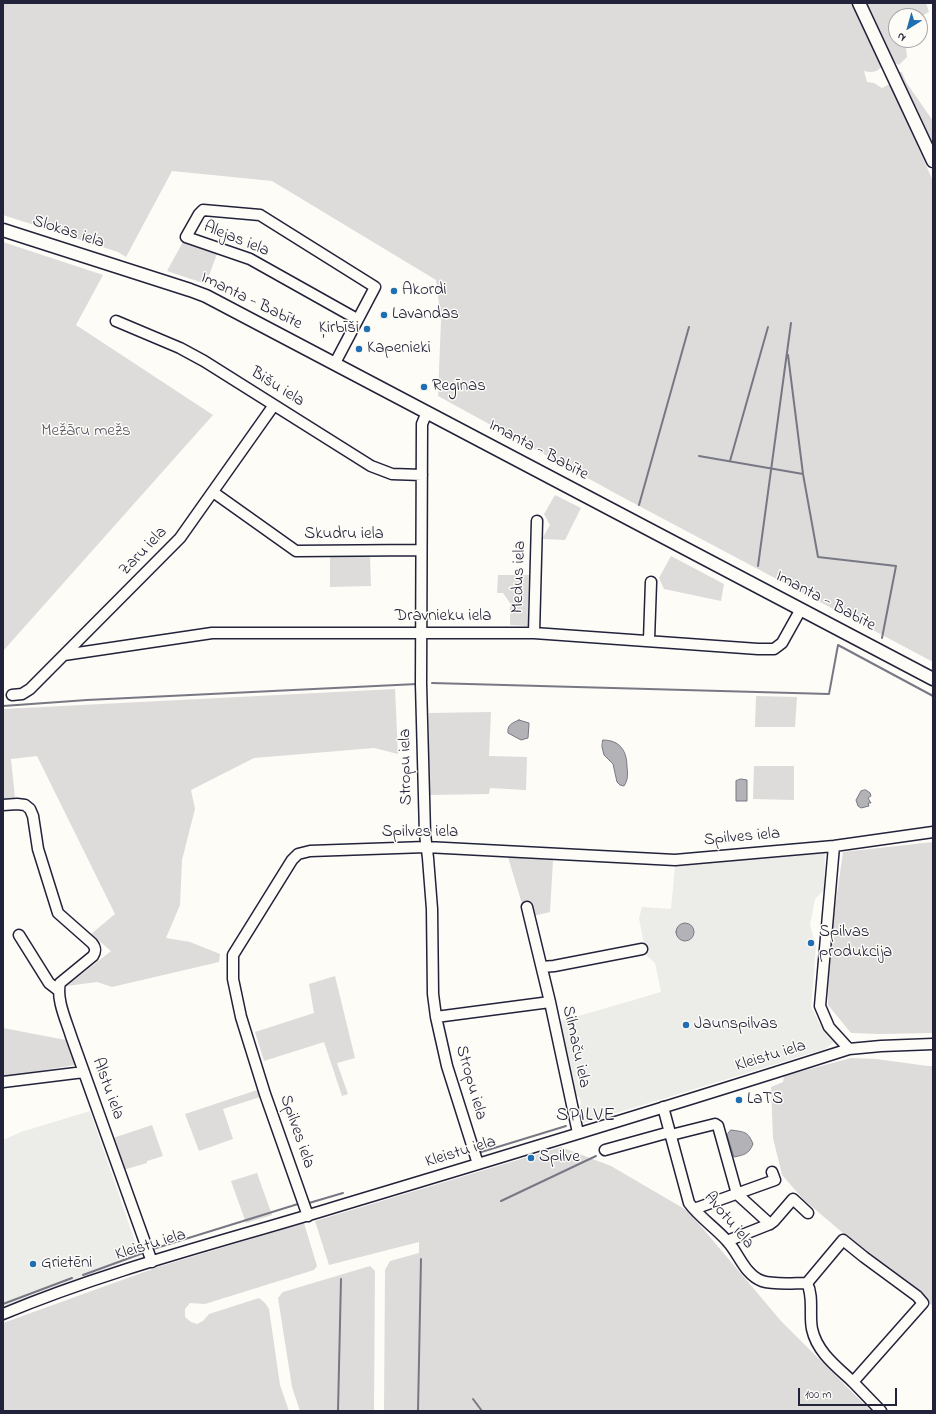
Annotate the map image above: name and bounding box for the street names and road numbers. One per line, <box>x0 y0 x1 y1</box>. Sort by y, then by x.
street label: Slokas iela <box>29 212 107 254</box>
street label: Alejas iela <box>200 218 272 262</box>
street label: Imanta - Babīte <box>197 269 305 335</box>
street label: Bišu iela <box>246 364 308 412</box>
street label: Imanta - Babīte <box>484 416 592 486</box>
street label: Zaru iela <box>116 523 172 581</box>
street label: Skudru iela <box>304 525 384 545</box>
street label: Medus iela <box>509 540 531 614</box>
street label: Imanta - Babīte <box>771 567 879 637</box>
street label: Dravnieku iela <box>395 607 491 627</box>
street label: Stropu iela <box>396 729 418 805</box>
street label: Spilves iela <box>382 823 458 843</box>
street label: Spilves iela <box>703 825 781 851</box>
street label: Silmaču iela <box>556 1004 594 1090</box>
street label: Kleistu iela <box>733 1037 809 1077</box>
street label: Stropu iela <box>450 1043 490 1123</box>
street label: Alstu iela <box>86 1055 128 1123</box>
street label: Spilves iela <box>274 1093 318 1171</box>
street label: Kleistu iela <box>423 1133 499 1173</box>
street label: Avotu iela <box>698 1188 758 1254</box>
street label: Kleistu iela <box>113 1226 189 1266</box>

